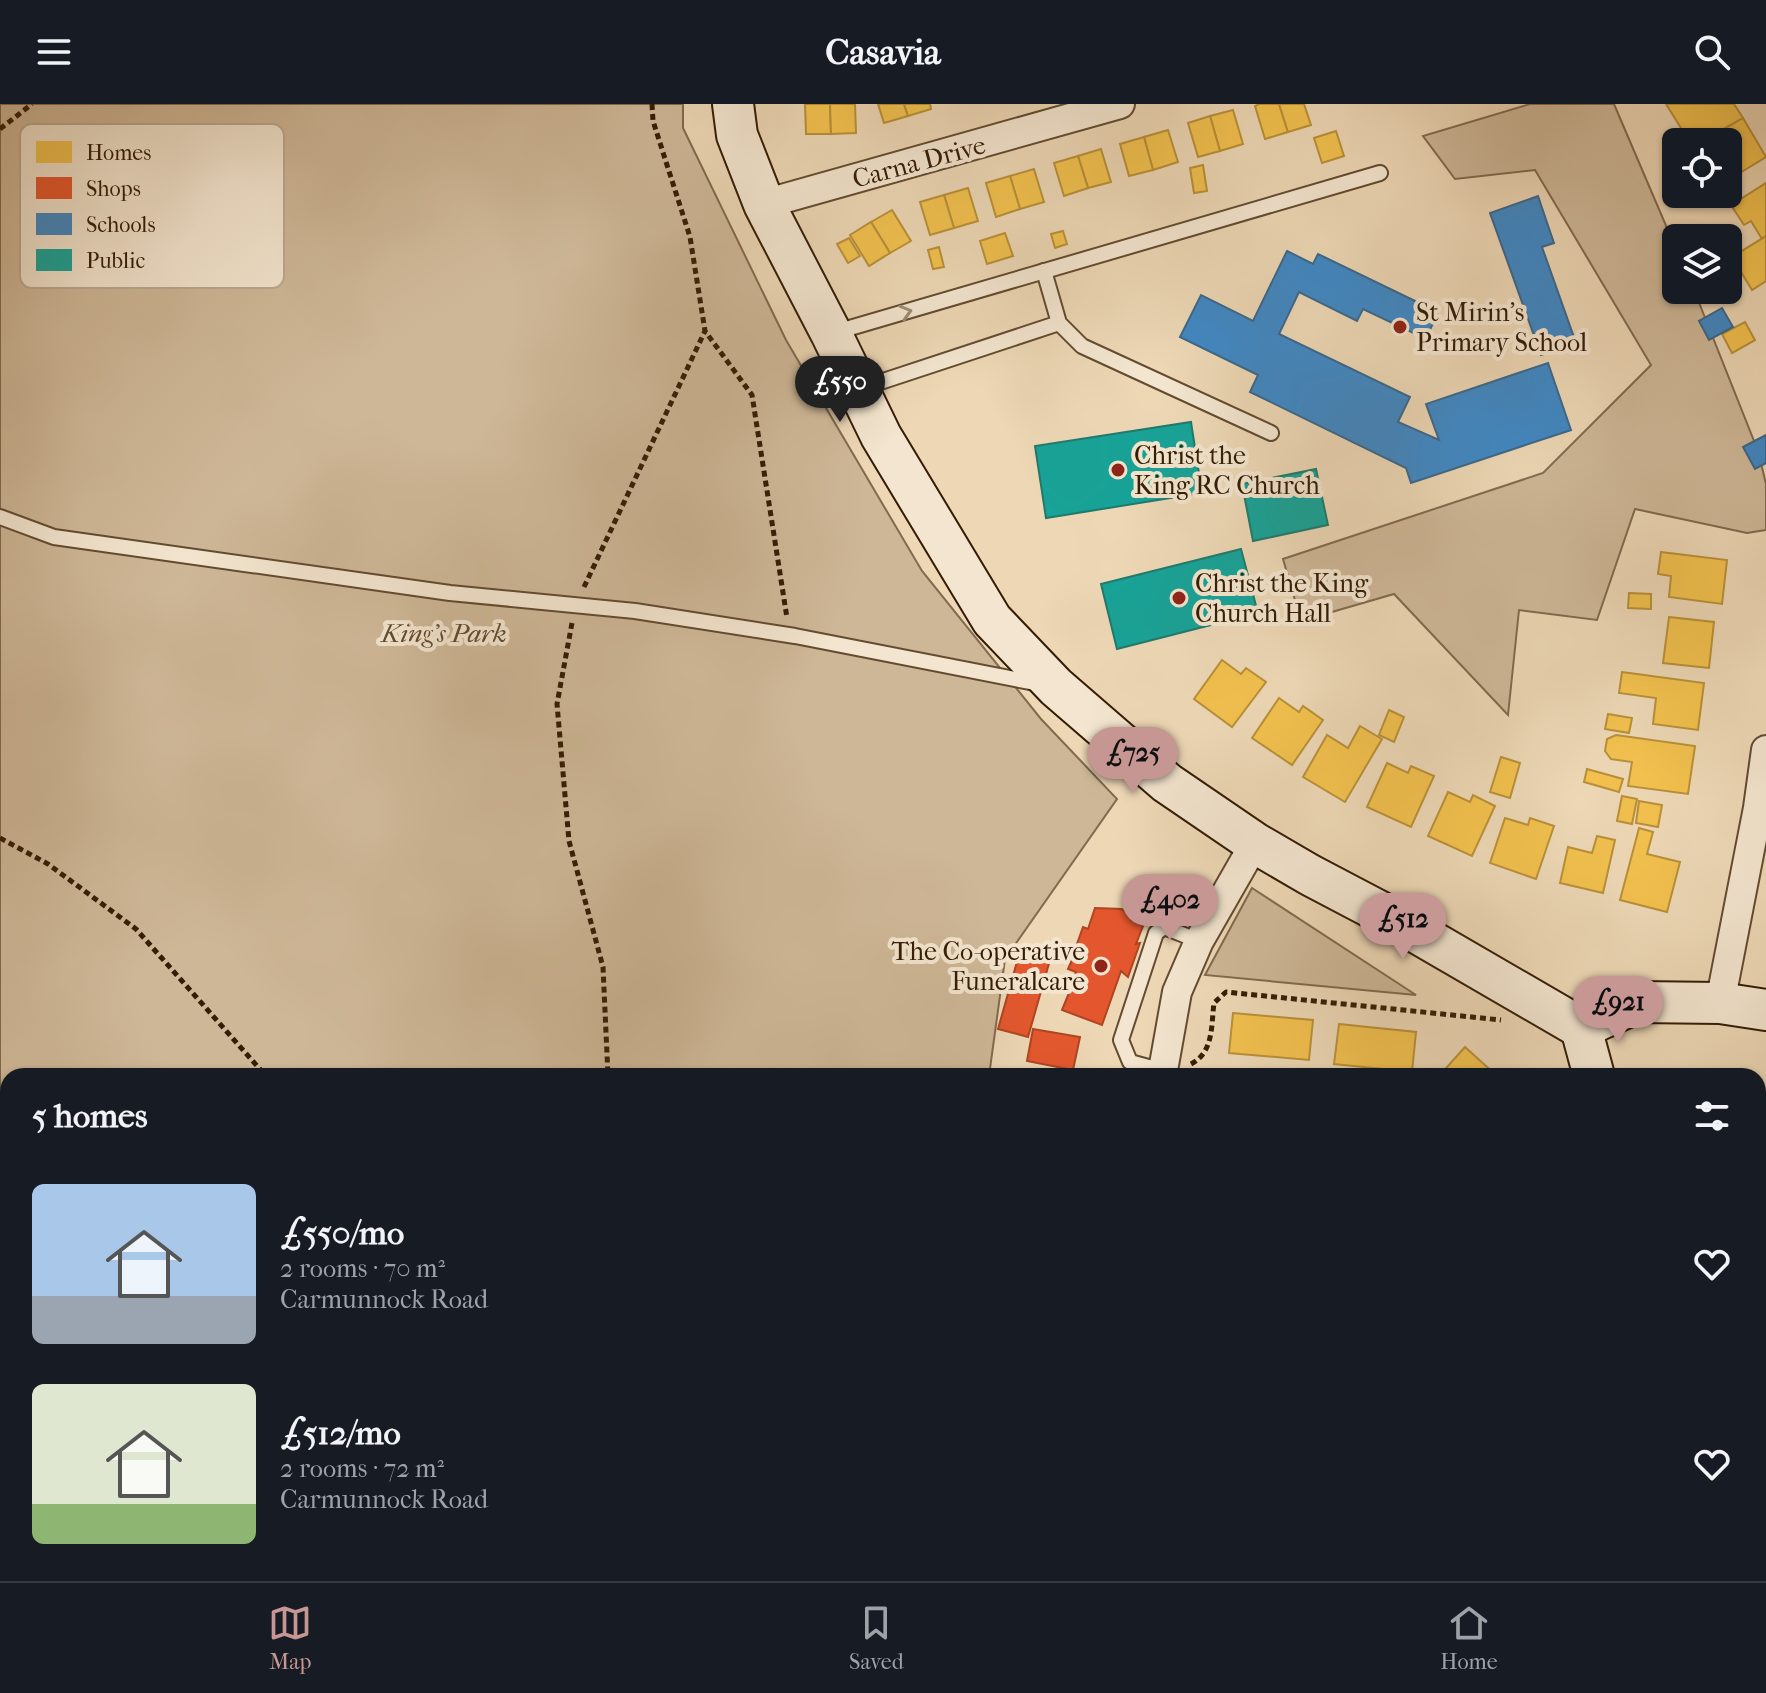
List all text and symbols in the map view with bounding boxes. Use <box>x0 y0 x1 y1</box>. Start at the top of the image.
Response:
icon: menu <box>32 30 76 74</box>
icon: search <box>1690 30 1734 74</box>
text: Casavia <box>825 31 941 73</box>
legend <box>20 124 284 288</box>
map controls <box>1662 128 1742 304</box>
button: locate <box>1662 128 1742 208</box>
street label: Carna Drive <box>849 129 989 195</box>
text: Homes <box>86 140 151 166</box>
text: Shops <box>86 176 141 202</box>
text: Schools <box>86 212 156 238</box>
button: layers <box>1662 224 1742 304</box>
text: Public <box>86 248 145 274</box>
place label: St Mirin's Primary School <box>1416 297 1587 358</box>
one-way arrow <box>899 304 913 321</box>
marker: St Mirin's Primary School <box>1391 318 1409 336</box>
pin: £550 <box>793 356 887 424</box>
text: £550 <box>813 366 867 397</box>
place label: Christ the King RC Church <box>1134 440 1320 501</box>
marker: Christ the King RC Church <box>1109 461 1127 479</box>
place label: Christ the King Church Hall <box>1195 568 1369 629</box>
marker: Christ the King Church Hall <box>1170 589 1188 607</box>
park label: King's Park <box>379 618 507 649</box>
pin: £725 <box>1086 727 1180 795</box>
text: £725 <box>1106 737 1160 768</box>
pin: £402 <box>1123 874 1217 942</box>
text: £402 <box>1140 884 1200 915</box>
pin: £512 <box>1356 893 1450 961</box>
text: £512 <box>1377 903 1429 934</box>
place label: The Co-operative Funeralcare <box>891 936 1085 997</box>
marker: The Co-operative Funeralcare <box>1092 957 1110 975</box>
pin: £921 <box>1571 976 1665 1044</box>
text: £921 <box>1591 986 1645 1017</box>
icon: filters <box>1690 1094 1734 1138</box>
text: 5 homes <box>32 1096 147 1136</box>
text: £550/mo <box>280 1213 404 1253</box>
icon: home <box>96 1216 192 1312</box>
icon: heart <box>1690 1242 1734 1286</box>
text: 2 rooms · 70 m² <box>280 1253 445 1284</box>
text: Carmunnock Road <box>280 1284 488 1315</box>
text: £512/mo <box>280 1413 401 1453</box>
icon: home <box>96 1416 192 1512</box>
icon: heart <box>1690 1442 1734 1486</box>
text: 2 rooms · 72 m² <box>280 1453 444 1484</box>
text: Carmunnock Road <box>280 1484 488 1515</box>
tab: Map <box>268 1601 312 1675</box>
tab: Saved <box>849 1601 904 1675</box>
tab: Home <box>1440 1601 1498 1675</box>

